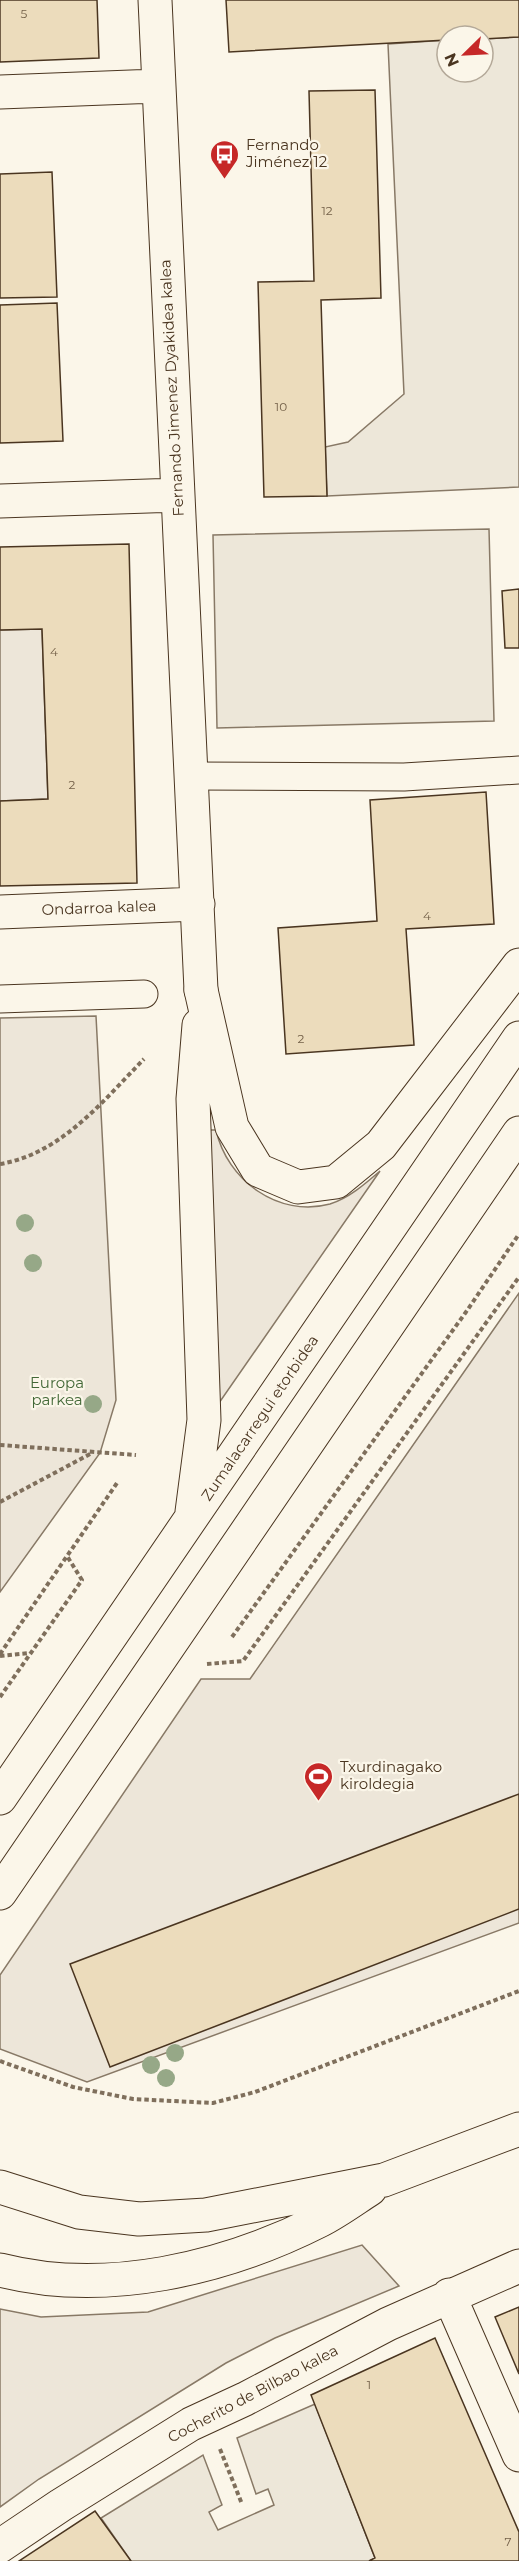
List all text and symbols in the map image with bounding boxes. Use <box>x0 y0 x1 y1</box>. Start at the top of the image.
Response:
house number: 5 <box>21 6 28 21</box>
north arrow <box>435 24 495 84</box>
text: N <box>440 50 463 70</box>
place label: Fernando Jiménez 12 <box>245 135 327 171</box>
bus stop icon: Fernando Jiménez 12 <box>209 138 241 180</box>
house number: 12 <box>321 203 333 218</box>
street label: Fernando Jimenez Dyakidea kalea <box>155 259 188 517</box>
house number: 10 <box>275 399 287 414</box>
house number: 4 <box>50 644 58 659</box>
house number: 2 <box>69 777 76 792</box>
street label: Ondarroa kalea <box>41 896 157 919</box>
house number: 4 <box>423 908 431 923</box>
house number: 2 <box>298 1031 305 1046</box>
street label: Zumalacarregui etorbidea <box>197 1331 322 1504</box>
park label: Europa parkea <box>30 1373 84 1409</box>
place label: Txurdinagako kiroldegia <box>340 1757 442 1793</box>
sports icon: Txurdinagako kiroldegia <box>303 1760 335 1802</box>
street label: Cocherito de Bilbao kalea <box>164 2340 341 2447</box>
house number: 1 <box>367 2377 371 2392</box>
house number: 7 <box>504 2534 512 2549</box>

